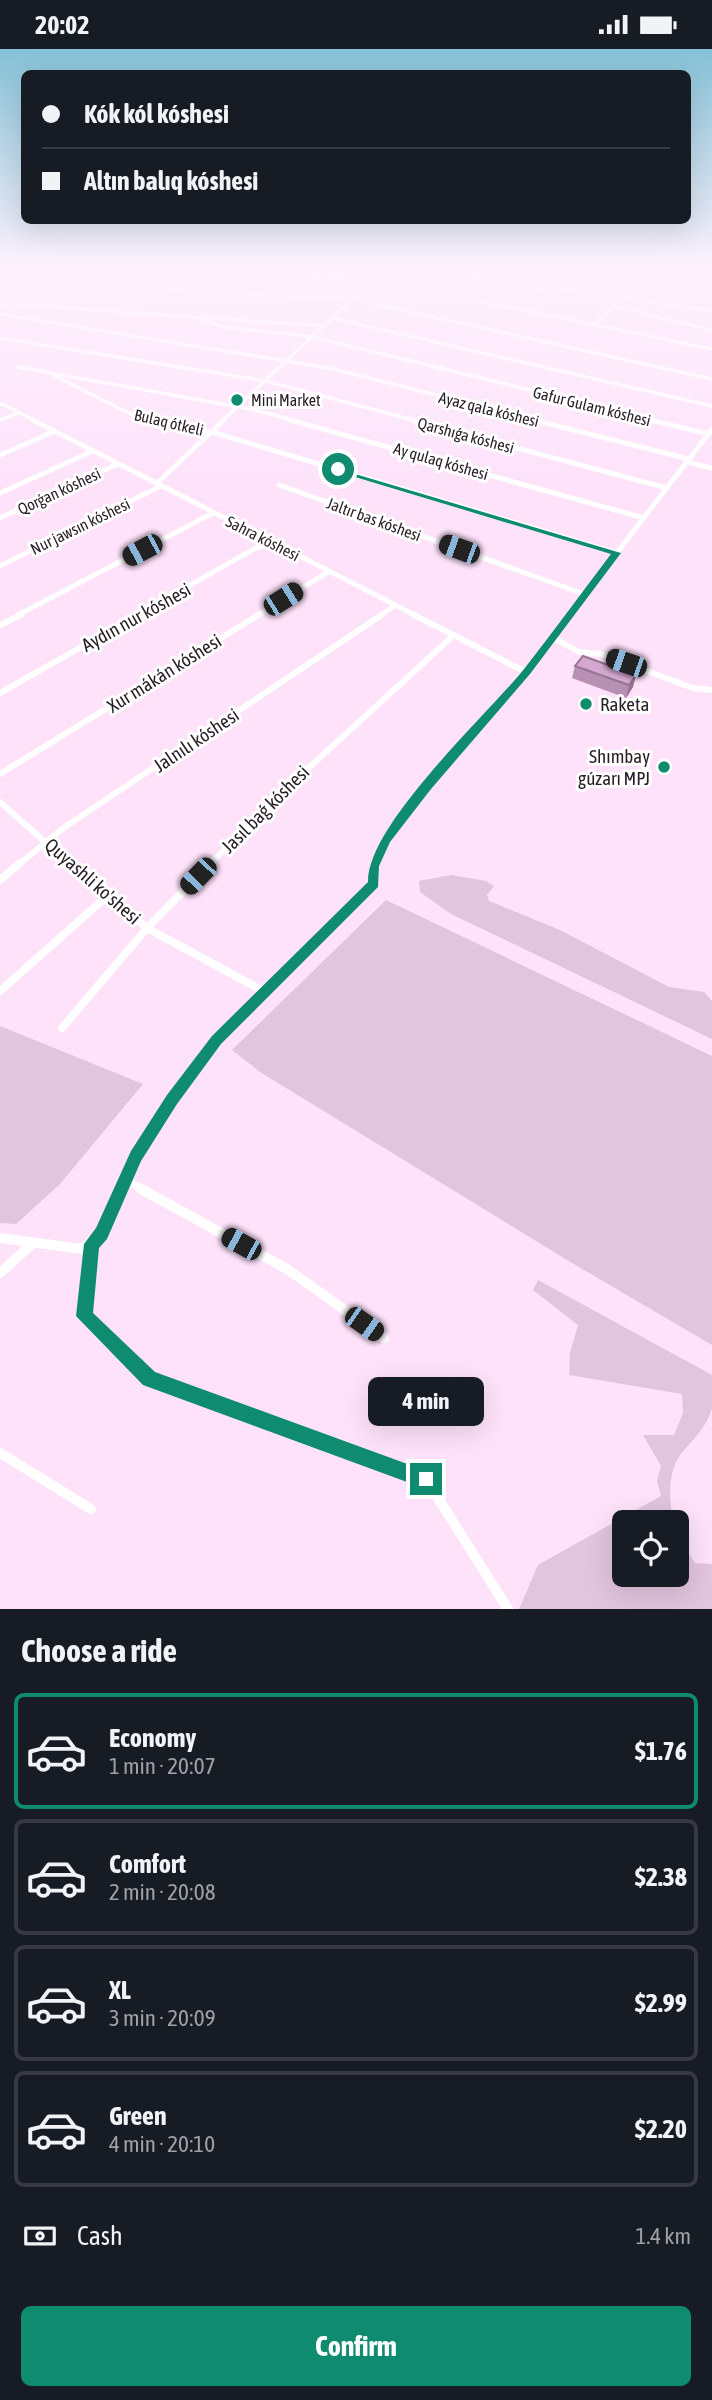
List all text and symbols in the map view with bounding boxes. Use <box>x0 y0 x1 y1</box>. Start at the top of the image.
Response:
text: 20:02 <box>35 10 90 40</box>
text: Kók kól kóshesi <box>84 99 229 129</box>
text: Altın balıq kóshesi <box>84 166 258 196</box>
street label: Gafur Gulam kóshesi <box>531 383 653 429</box>
street label: Ayaz qala kóshesi <box>437 388 541 431</box>
place label: Mini Market <box>251 391 321 409</box>
marker: Mini Market <box>229 392 245 408</box>
street label: Bulaq ótkeli <box>132 405 206 440</box>
street label: Qarshıǵa kóshesi <box>416 413 516 457</box>
street label: Ay qulaq kóshesi <box>391 439 490 484</box>
route start <box>322 453 354 485</box>
street label: Qorǵan kóshesi <box>15 464 104 519</box>
street label: Nur jawsın kóshesi <box>27 494 133 559</box>
street label: Jaltır bas kóshesi <box>324 494 424 544</box>
street label: Sahra kóshesi <box>223 512 303 564</box>
car <box>119 531 166 569</box>
car <box>436 532 483 566</box>
street label: Aydın nur kóshesi <box>78 578 194 656</box>
car <box>260 579 307 619</box>
street label: Xur mákán kóshesi <box>103 629 225 717</box>
car <box>603 646 650 680</box>
place label: Raketa <box>600 693 649 715</box>
marker: Raketa <box>578 696 594 712</box>
street label: Jalnılı kóshesi <box>149 703 243 777</box>
place label: Shımbay gúzarı MPJ <box>578 745 650 789</box>
marker: Shımbay gúzarı MPJ <box>656 759 672 775</box>
street label: Jasıl baǵ kóshesi <box>217 761 313 857</box>
street label: Quyashli ko'shesi <box>41 833 145 929</box>
car <box>176 854 221 898</box>
car <box>218 1225 265 1263</box>
car <box>341 1303 388 1345</box>
callout: 4 min <box>368 1377 484 1427</box>
text: 4 min <box>403 1388 449 1414</box>
route end <box>410 1463 442 1495</box>
map controls <box>612 1510 689 1587</box>
button: locate <box>612 1510 689 1587</box>
text: Choose a ride <box>21 1632 177 1669</box>
icon: car <box>25 1720 88 1783</box>
text: Economy <box>109 1723 196 1753</box>
text: $1.76 <box>635 1736 687 1766</box>
text: 1 min · 20:07 <box>109 1753 215 1779</box>
icon: car <box>25 1846 88 1909</box>
text: Comfort <box>109 1849 186 1879</box>
text: $2.38 <box>635 1862 687 1892</box>
text: 2 min · 20:08 <box>109 1879 215 1905</box>
icon: car <box>25 1972 88 2035</box>
text: XL <box>109 1975 131 2005</box>
text: $2.99 <box>635 1988 687 2018</box>
text: 3 min · 20:09 <box>109 2005 215 2031</box>
icon: car <box>25 2098 88 2161</box>
text: Green <box>109 2101 167 2131</box>
text: $2.20 <box>635 2114 687 2144</box>
text: 4 min · 20:10 <box>109 2131 215 2157</box>
icon: cash <box>21 2217 59 2255</box>
text: Cash <box>77 2221 123 2251</box>
text: 1.4 km <box>635 2223 691 2249</box>
button: Confirm <box>21 2306 691 2386</box>

